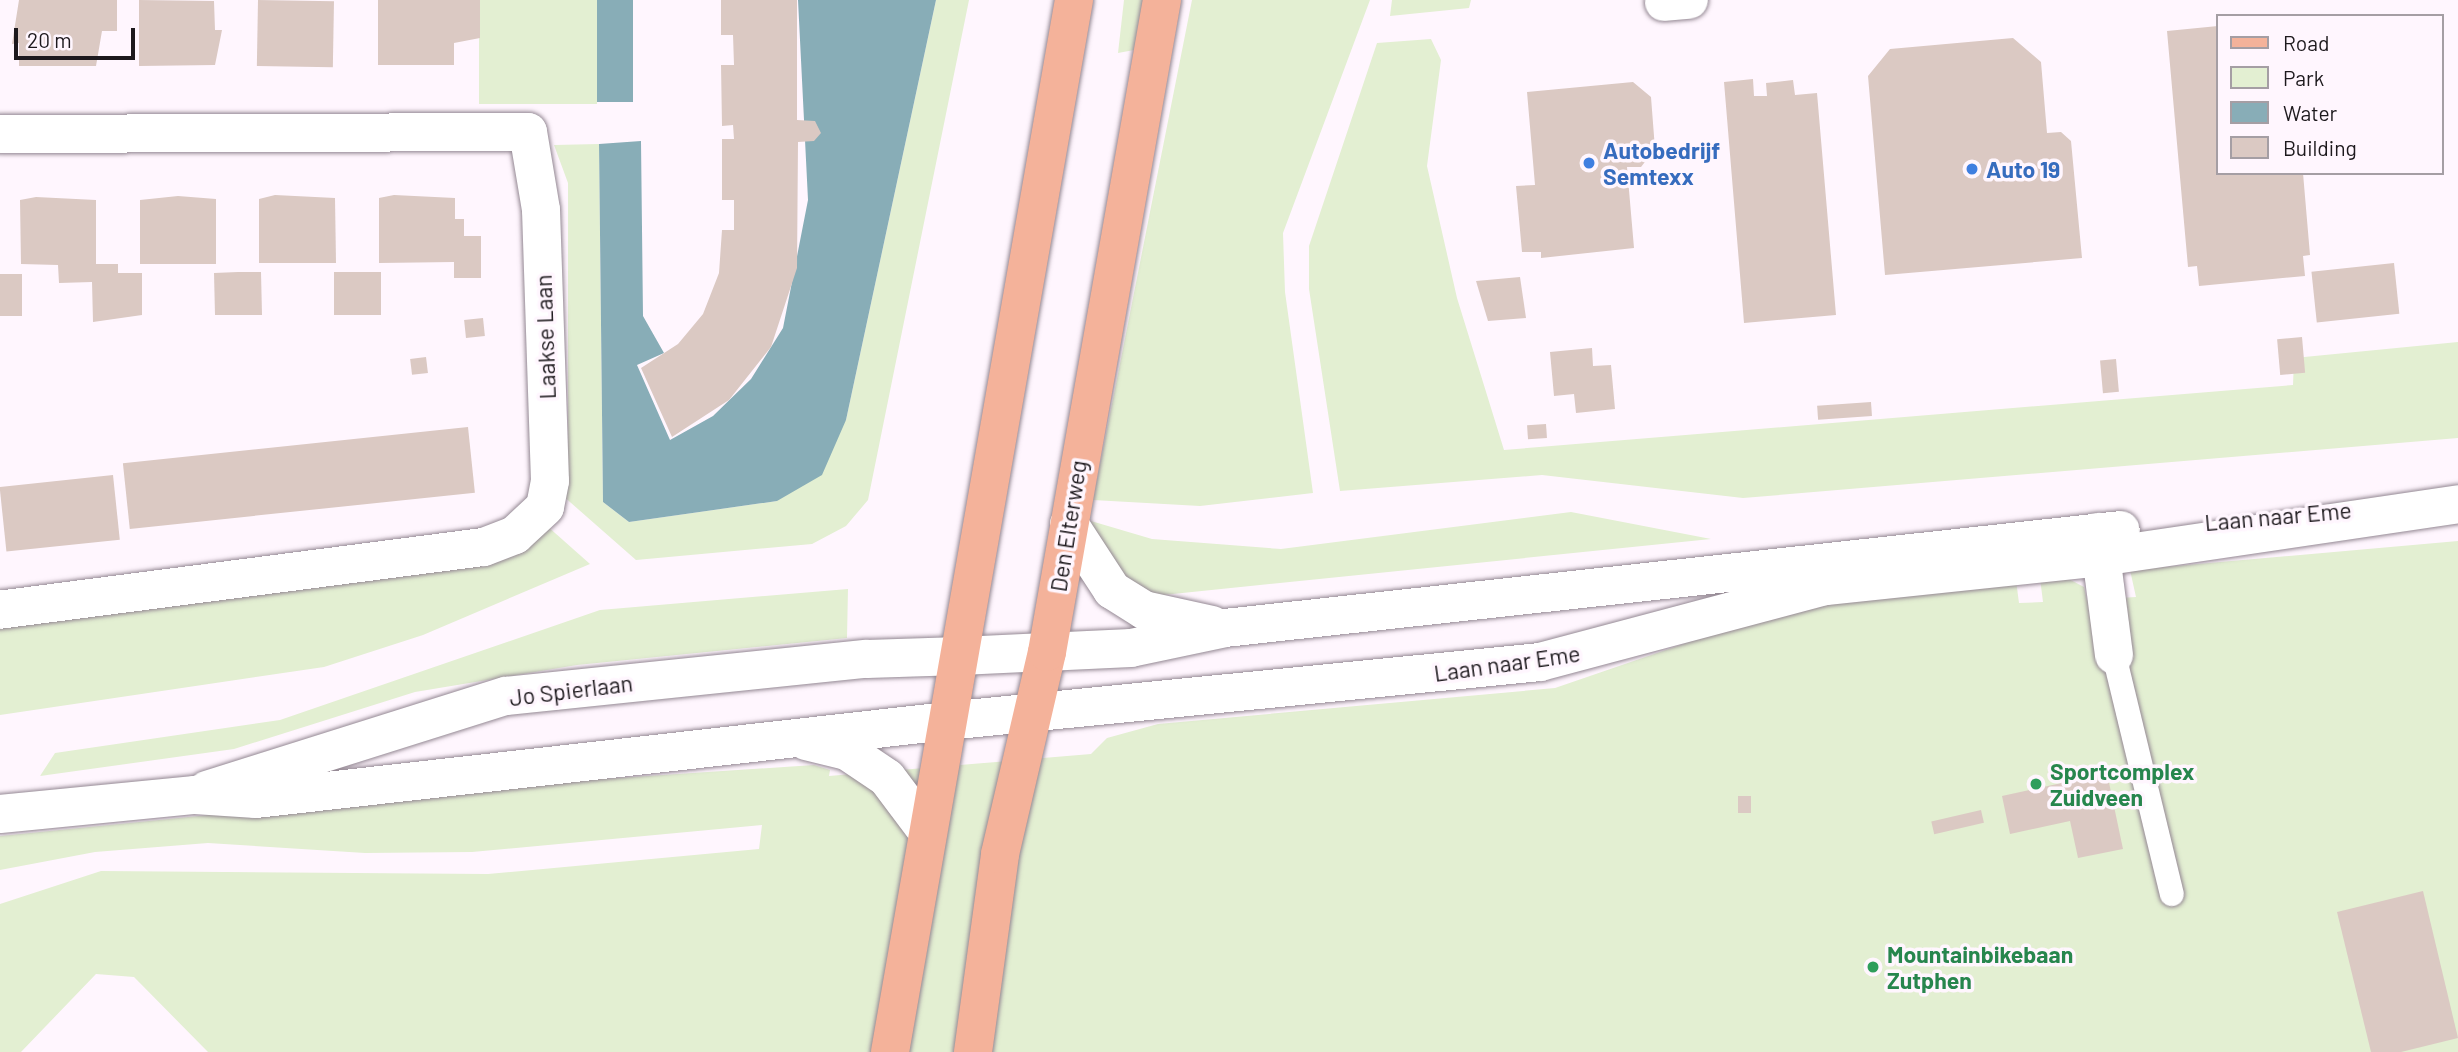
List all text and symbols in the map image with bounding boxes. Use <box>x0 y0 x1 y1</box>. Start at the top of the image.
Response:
scale bar <box>18 14 138 58</box>
legend <box>2216 14 2444 175</box>
text: 20 m <box>27 27 72 52</box>
text: Road <box>2283 30 2329 55</box>
text: Park <box>2283 65 2324 90</box>
text: Water <box>2283 100 2337 125</box>
text: Building <box>2283 135 2357 160</box>
place label: Autobedrijf Semtexx <box>1603 136 1720 190</box>
marker: Autobedrijf Semtexx <box>1581 155 1597 171</box>
place label: Auto 19 <box>1986 155 2060 183</box>
marker: Auto 19 <box>1964 161 1980 177</box>
street label: Laakse Laan <box>529 274 561 400</box>
street label: Den Elterweg <box>1044 458 1092 594</box>
street label: Laan naar Eme <box>2203 496 2353 536</box>
street label: Laan naar Eme <box>1432 639 1582 687</box>
street label: Jo Spierlaan <box>508 669 634 711</box>
place label: Sportcomplex Zuidveen <box>2050 757 2194 811</box>
marker: Sportcomplex Zuidveen <box>2028 776 2044 792</box>
place label: Mountainbikebaan Zutphen <box>1887 940 2073 994</box>
marker: Mountainbikebaan Zutphen <box>1865 959 1881 975</box>

